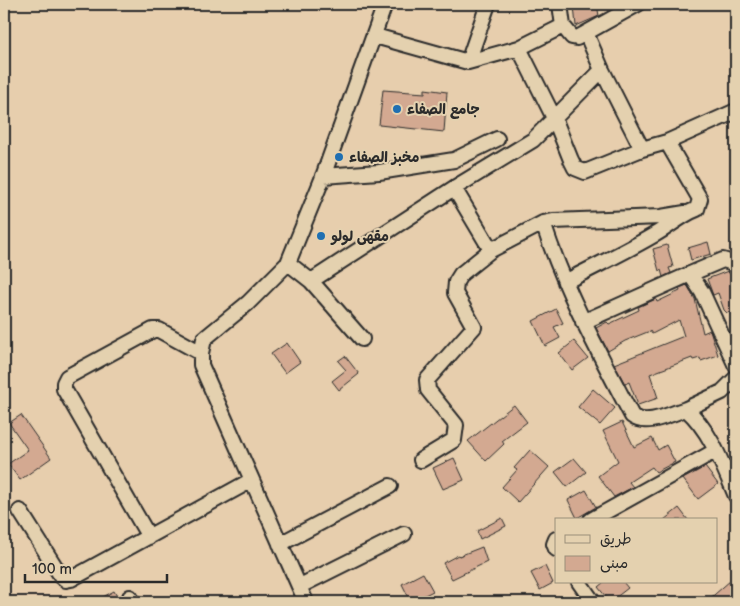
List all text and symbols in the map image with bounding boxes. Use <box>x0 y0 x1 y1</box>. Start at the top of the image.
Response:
place label: جامع الصفاء <box>407 101 480 119</box>
marker: جامع الصفاء <box>391 103 403 115</box>
place label: مخبز الصفاء <box>349 149 419 166</box>
marker: مخبز الصفاء <box>333 151 345 163</box>
place label: مقهى لولو <box>330 228 389 246</box>
marker: مقهى لولو <box>315 230 327 242</box>
legend <box>555 518 718 584</box>
text: طريق <box>600 530 632 549</box>
scale bar <box>25 551 168 583</box>
text: مبنى <box>600 554 628 573</box>
text: 100 m <box>32 560 72 579</box>

